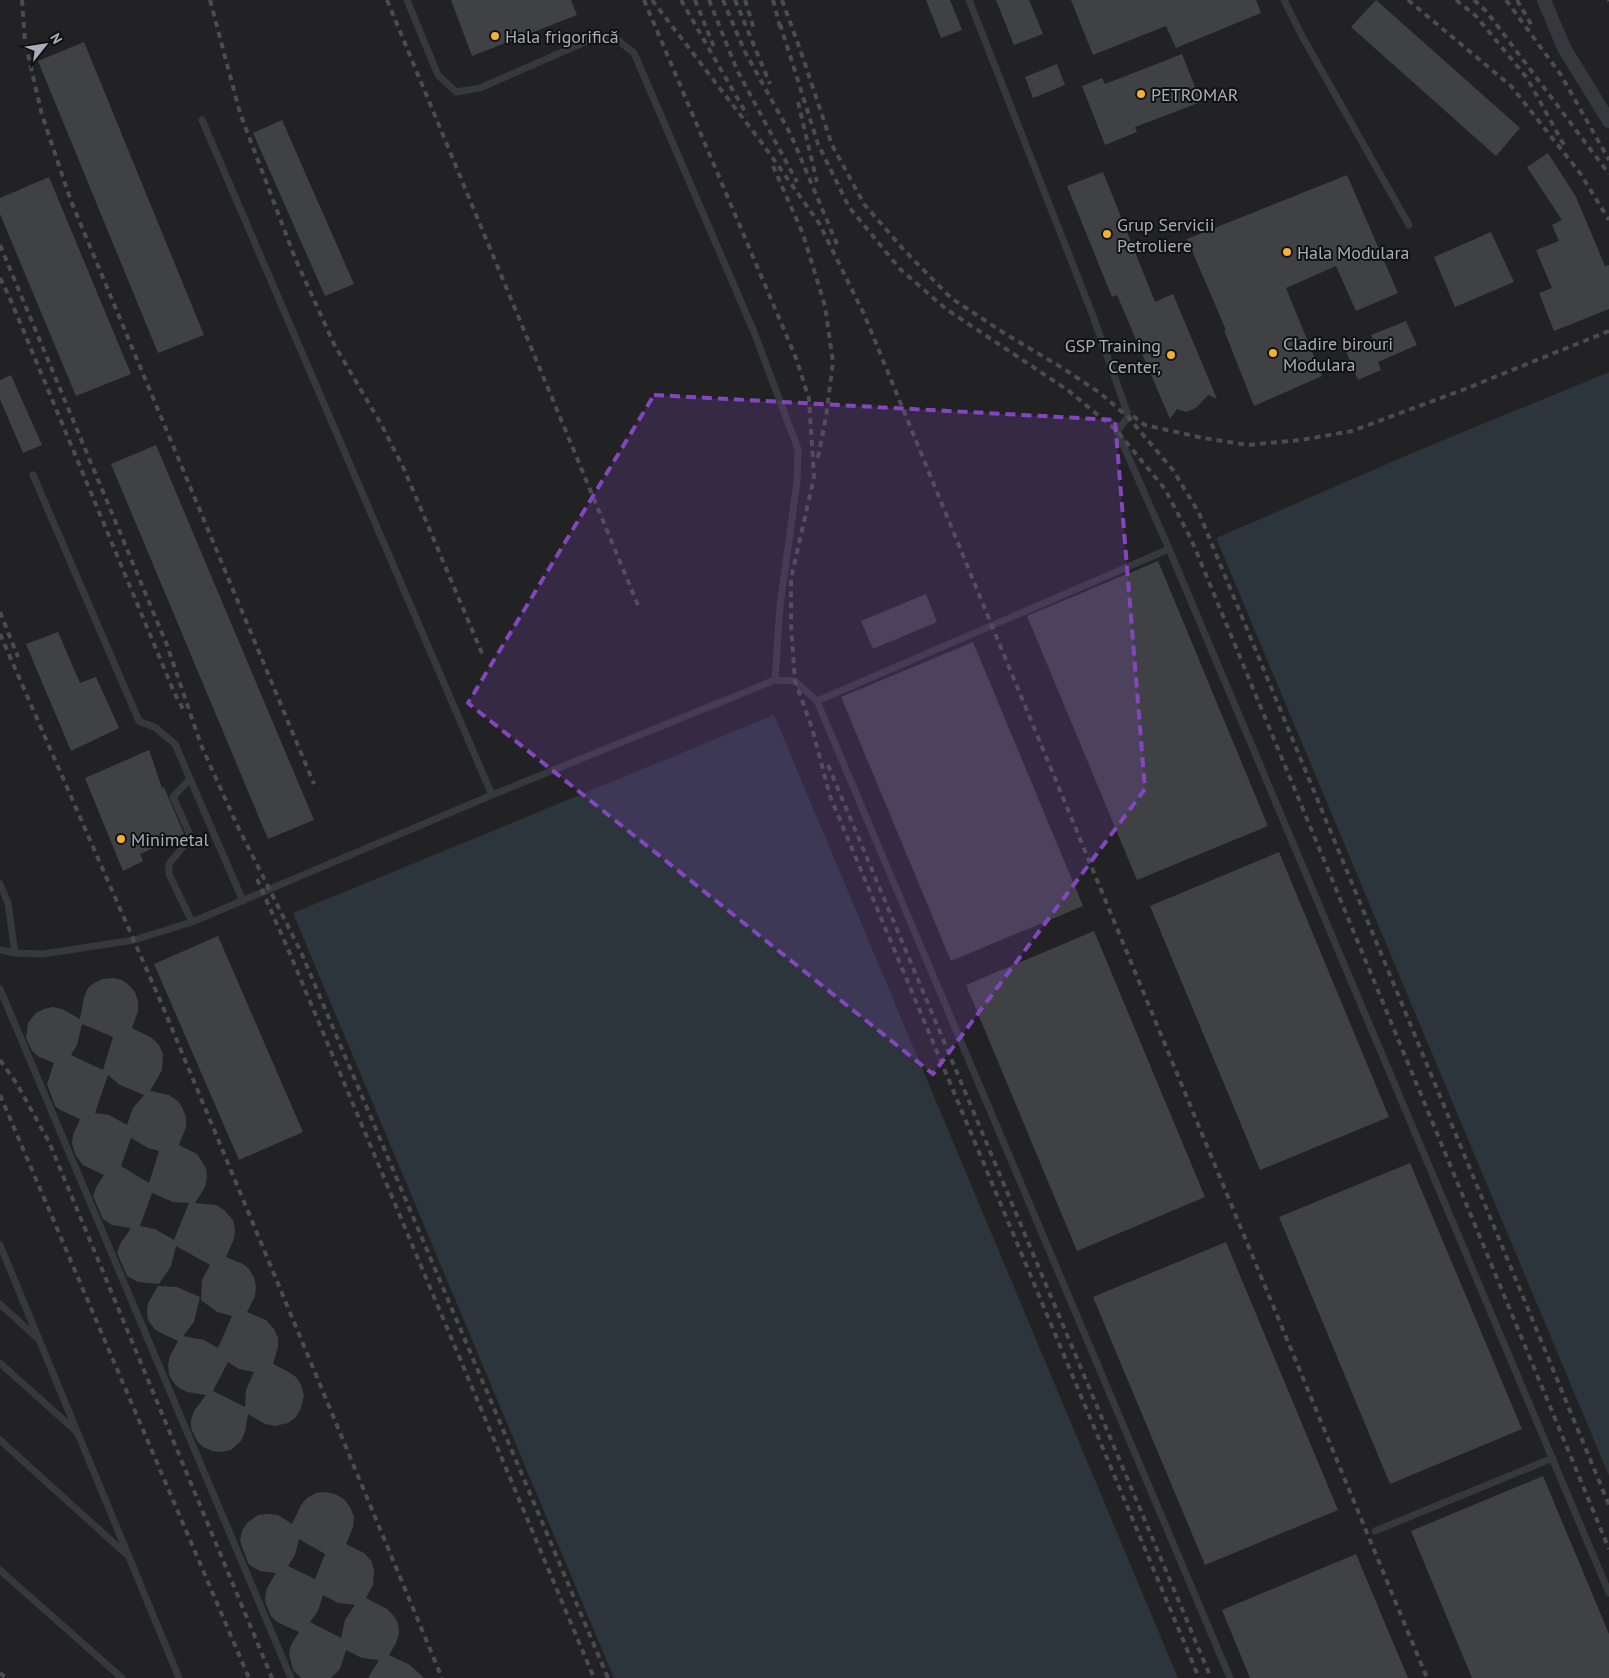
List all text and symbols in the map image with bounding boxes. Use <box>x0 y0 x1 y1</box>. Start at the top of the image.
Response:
north arrow <box>20 20 70 70</box>
place label: Hala frigorifică <box>505 25 619 48</box>
text: N <box>46 30 66 47</box>
marker: Hala frigorifică <box>489 30 501 42</box>
place label: PETROMAR <box>1151 83 1239 106</box>
marker: PETROMAR <box>1135 88 1147 100</box>
place label: Grup Servicii Petroliere <box>1117 213 1214 257</box>
marker: Grup Servicii Petroliere <box>1101 228 1113 240</box>
place label: Hala Modulara <box>1297 241 1410 264</box>
marker: Hala Modulara <box>1281 246 1293 258</box>
place label: Cladire birouri Modulara <box>1283 332 1393 376</box>
place label: GSP Training Center, <box>1065 334 1161 378</box>
marker: Cladire birouri Modulara <box>1267 347 1279 359</box>
marker: GSP Training Center, <box>1165 349 1177 361</box>
place label: Minimetal <box>131 828 210 851</box>
marker: Minimetal <box>115 833 127 845</box>

